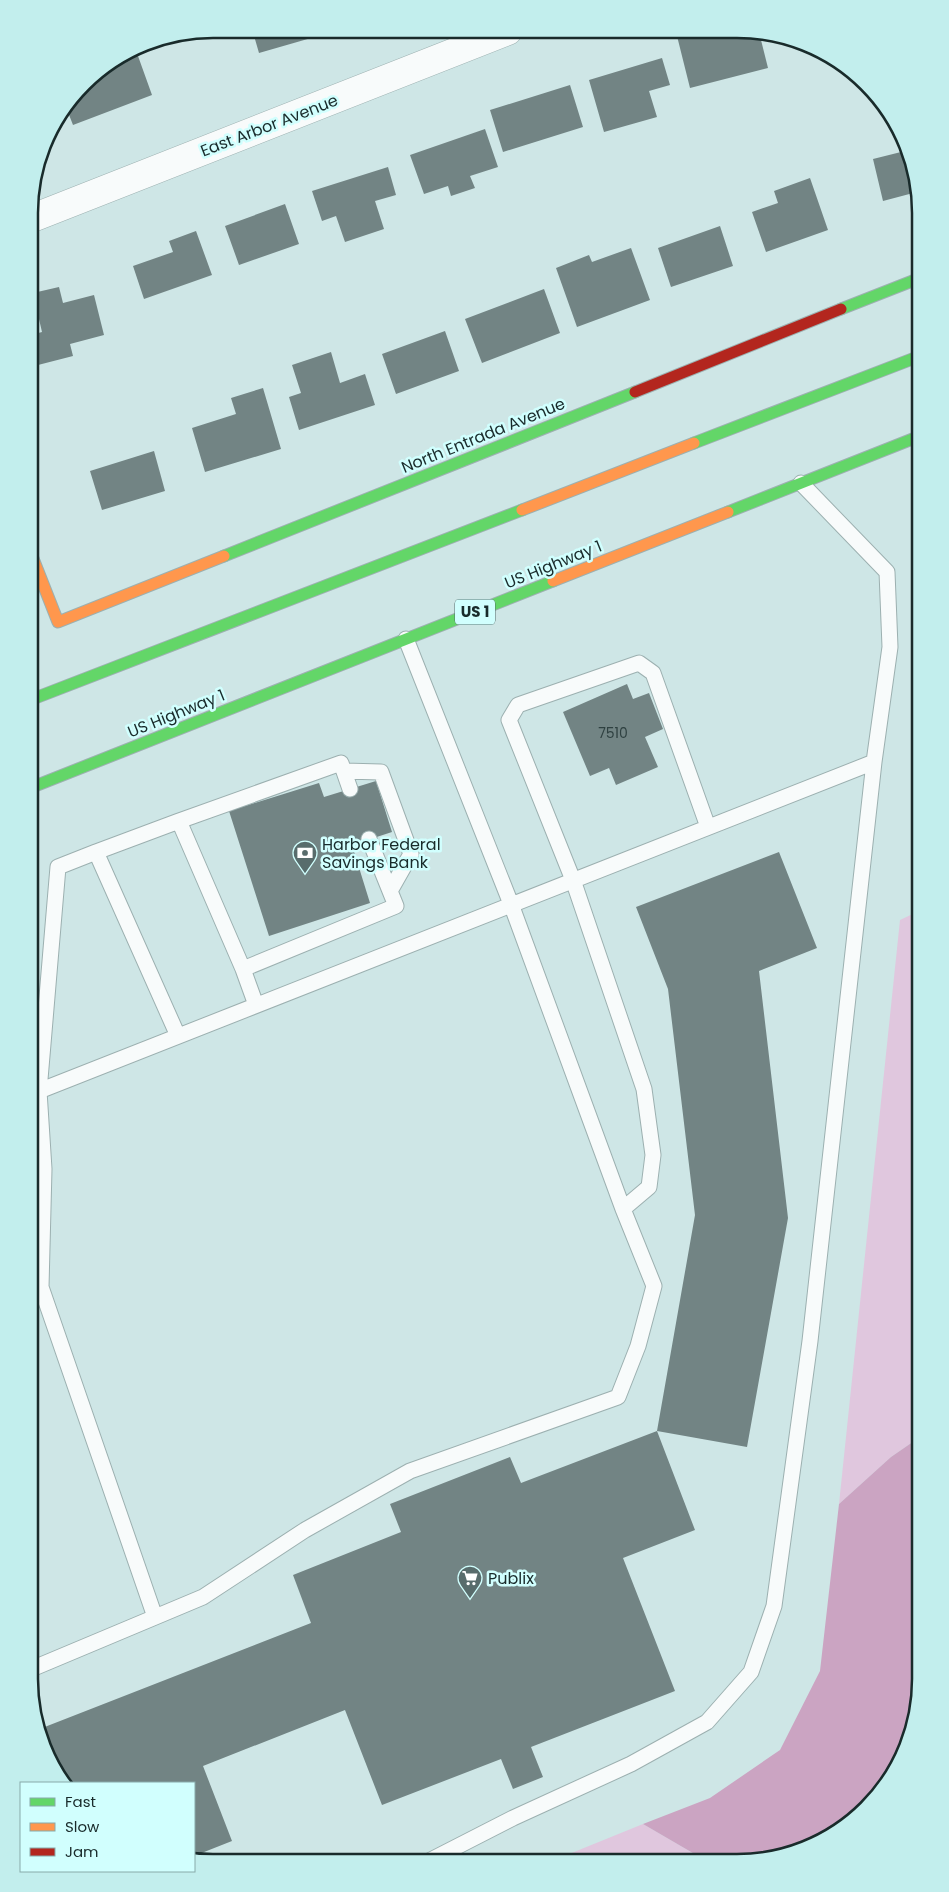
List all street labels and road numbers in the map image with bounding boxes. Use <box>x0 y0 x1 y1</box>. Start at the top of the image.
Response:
street label: East Arbor Avenue <box>197 89 341 162</box>
street label: North Entrada Avenue <box>398 392 569 479</box>
street label: US Highway 1 <box>501 535 605 594</box>
road number: US 1 <box>455 600 495 624</box>
street label: US Highway 1 <box>124 684 228 743</box>

